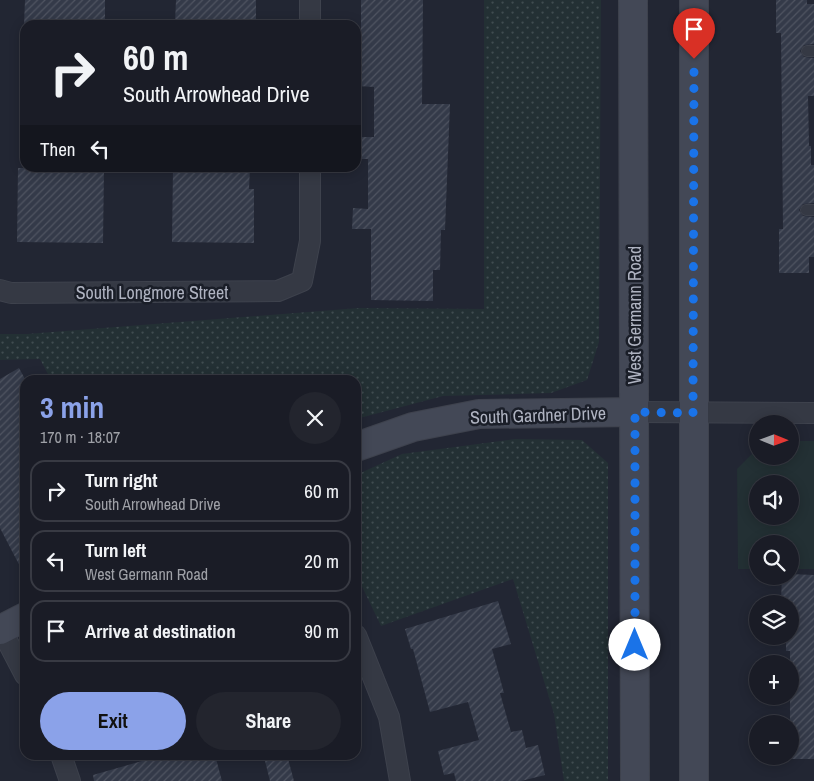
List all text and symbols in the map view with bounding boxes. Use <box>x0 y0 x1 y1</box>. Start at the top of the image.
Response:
pin <box>673 8 715 59</box>
icon: arrive <box>680 15 708 43</box>
text: 60 m <box>123 34 188 81</box>
icon: right <box>40 40 105 105</box>
text: South Arrowhead Drive <box>123 79 310 109</box>
icon: left <box>86 135 114 163</box>
text: Then <box>40 136 76 162</box>
street label: West Germann Road <box>622 246 647 384</box>
street label: South Longmore Street <box>76 280 228 305</box>
text: 3 min <box>40 387 104 427</box>
button: close <box>289 392 341 444</box>
street label: South Gardner Drive <box>470 400 606 430</box>
north arrow <box>749 415 799 465</box>
map controls <box>749 415 799 765</box>
text: 170 m · 18:07 <box>40 426 120 448</box>
text: Turn right <box>85 467 157 493</box>
button: sound <box>749 475 799 525</box>
icon: right <box>42 477 70 505</box>
text: 60 m <box>304 478 339 504</box>
text: South Arrowhead Drive <box>85 493 221 515</box>
button: search <box>749 535 799 585</box>
text: Turn left <box>85 537 146 563</box>
icon: left <box>42 547 70 575</box>
text: 20 m <box>304 548 339 574</box>
text: West Germann Road <box>85 563 208 585</box>
button: layers <box>749 595 799 645</box>
icon: arrive <box>42 617 70 645</box>
text: Arrive at destination <box>85 618 236 644</box>
text: 90 m <box>304 618 339 644</box>
position arrow <box>608 618 660 670</box>
button: + <box>749 655 799 705</box>
button: Exit <box>40 692 186 750</box>
button: Share <box>196 692 341 750</box>
button: − <box>749 715 799 765</box>

